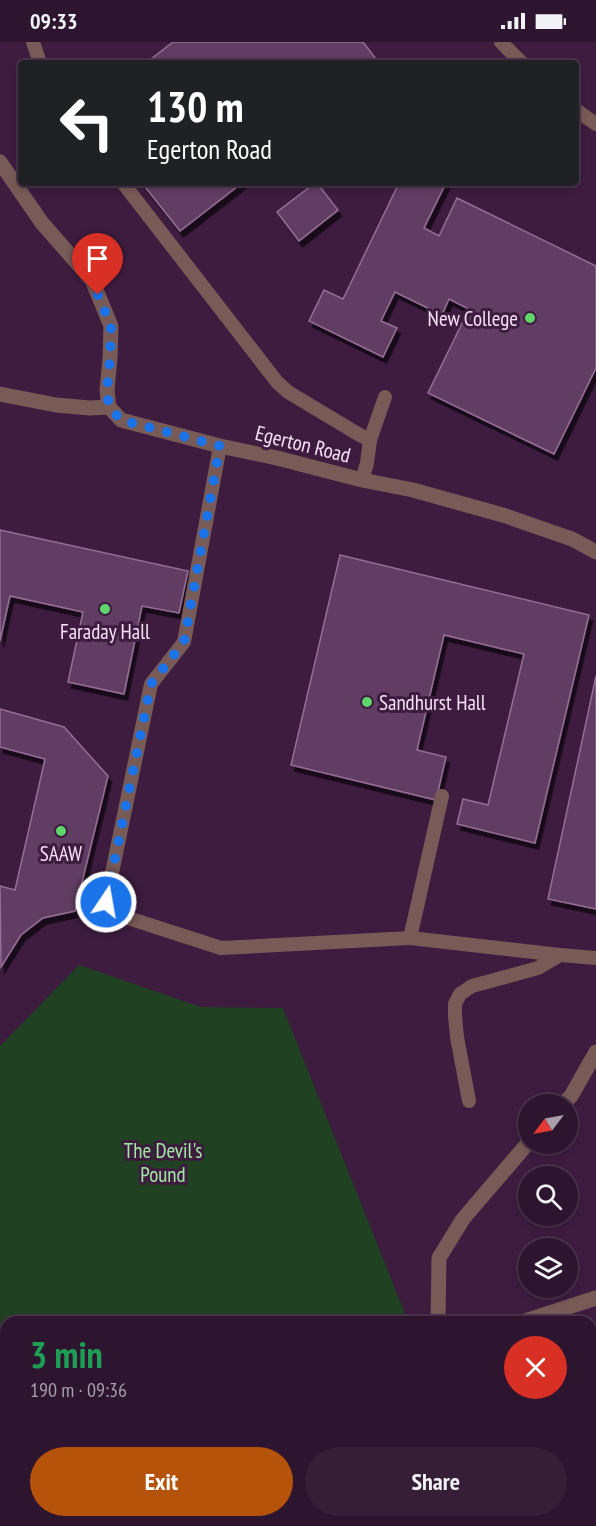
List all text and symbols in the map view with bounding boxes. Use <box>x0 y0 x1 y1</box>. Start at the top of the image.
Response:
text: 09:33 <box>30 7 78 35</box>
text: 130 m <box>147 79 244 134</box>
icon: left <box>48 84 126 162</box>
text: Egerton Road <box>147 132 272 166</box>
pin <box>72 233 123 295</box>
icon: arrive <box>81 242 114 275</box>
place label: New College <box>428 305 518 332</box>
marker: New College <box>523 311 537 325</box>
street label: Egerton Road <box>253 419 353 469</box>
marker: Faraday Hall <box>98 602 112 616</box>
place label: Faraday Hall <box>60 618 150 645</box>
place label: Sandhurst Hall <box>379 689 486 716</box>
marker: Sandhurst Hall <box>360 695 374 709</box>
marker: SAAW <box>54 824 68 838</box>
place label: SAAW <box>40 840 82 867</box>
position arrow <box>74 870 138 934</box>
north arrow <box>518 1094 578 1154</box>
map controls <box>518 1094 578 1298</box>
park label: The Devil's Pound <box>124 1137 202 1188</box>
button: search <box>518 1166 578 1226</box>
button: layers <box>518 1238 578 1298</box>
text: 3 min <box>30 1331 103 1378</box>
button: close <box>504 1336 567 1399</box>
text: 190 m · 09:36 <box>30 1377 127 1403</box>
button: Exit <box>30 1447 293 1516</box>
button: Share <box>305 1447 567 1516</box>

